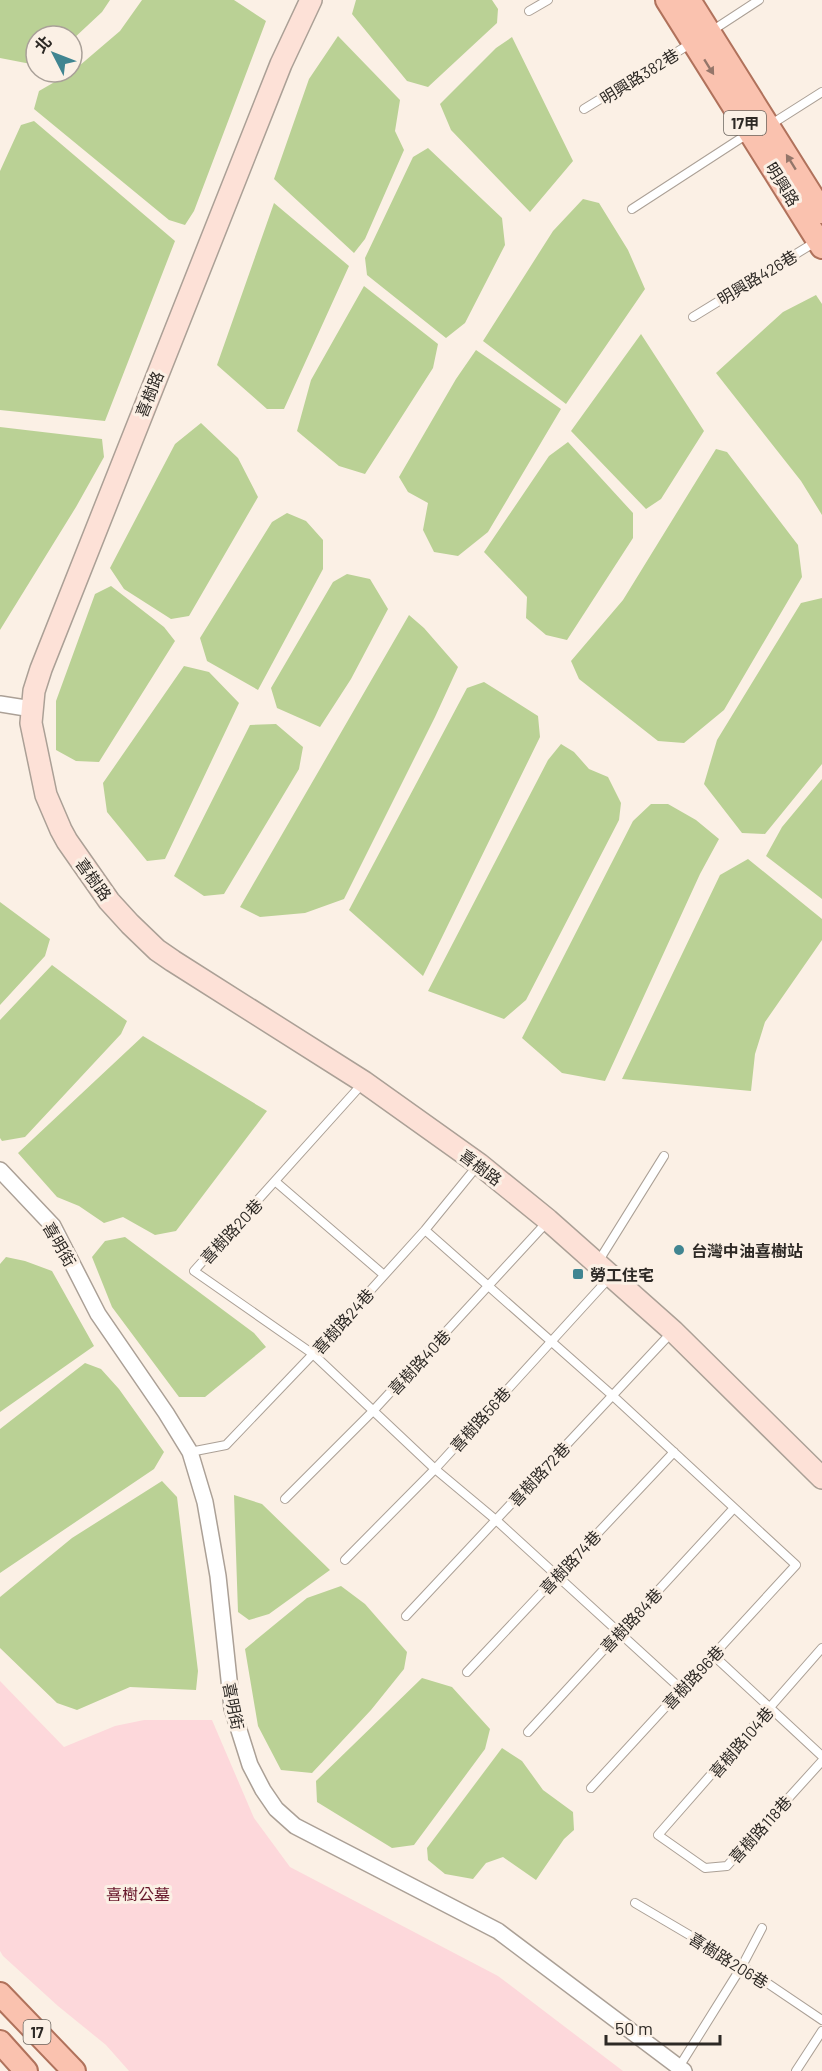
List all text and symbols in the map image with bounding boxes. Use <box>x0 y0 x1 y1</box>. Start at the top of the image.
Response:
north arrow <box>24 24 84 84</box>
text: 北 <box>30 31 55 56</box>
street label: 明興路382巷 <box>596 44 682 108</box>
one-way arrow <box>704 59 715 75</box>
road number: 17甲 <box>724 111 766 135</box>
one-way arrow <box>785 154 796 170</box>
street label: 明興路 <box>762 159 804 209</box>
street label: 明興路426巷 <box>714 246 800 308</box>
street label: 喜樹路 <box>131 368 167 420</box>
street label: 喜樹路 <box>72 854 116 904</box>
street label: 喜樹路 <box>456 1145 506 1189</box>
street label: 喜樹路20巷 <box>196 1195 266 1267</box>
street label: 喜明街 <box>40 1218 80 1270</box>
place label: 台灣中油喜樹站 <box>691 1241 803 1260</box>
marker: 台灣中油喜樹站 <box>672 1243 686 1257</box>
place label: 勞工住宅 <box>590 1265 654 1284</box>
marker: 勞工住宅 <box>571 1267 585 1281</box>
street label: 喜樹路24巷 <box>309 1284 377 1358</box>
street label: 喜樹路40巷 <box>384 1326 454 1398</box>
street label: 喜樹路56巷 <box>446 1383 514 1455</box>
street label: 喜樹路72巷 <box>505 1438 573 1510</box>
street label: 喜樹路74巷 <box>536 1526 604 1598</box>
street label: 喜樹路84巷 <box>596 1584 666 1656</box>
street label: 喜樹路96巷 <box>659 1641 727 1713</box>
street label: 喜明街 <box>220 1681 248 1731</box>
street label: 喜樹路104巷 <box>705 1703 777 1781</box>
street label: 喜樹路118巷 <box>725 1792 795 1866</box>
park label: 喜樹公墓 <box>106 1884 170 1903</box>
street label: 喜樹路206巷 <box>686 1928 772 1992</box>
scale bar <box>606 2008 720 2046</box>
text: 50 m <box>615 2017 653 2039</box>
road number: 17 <box>24 2020 51 2044</box>

